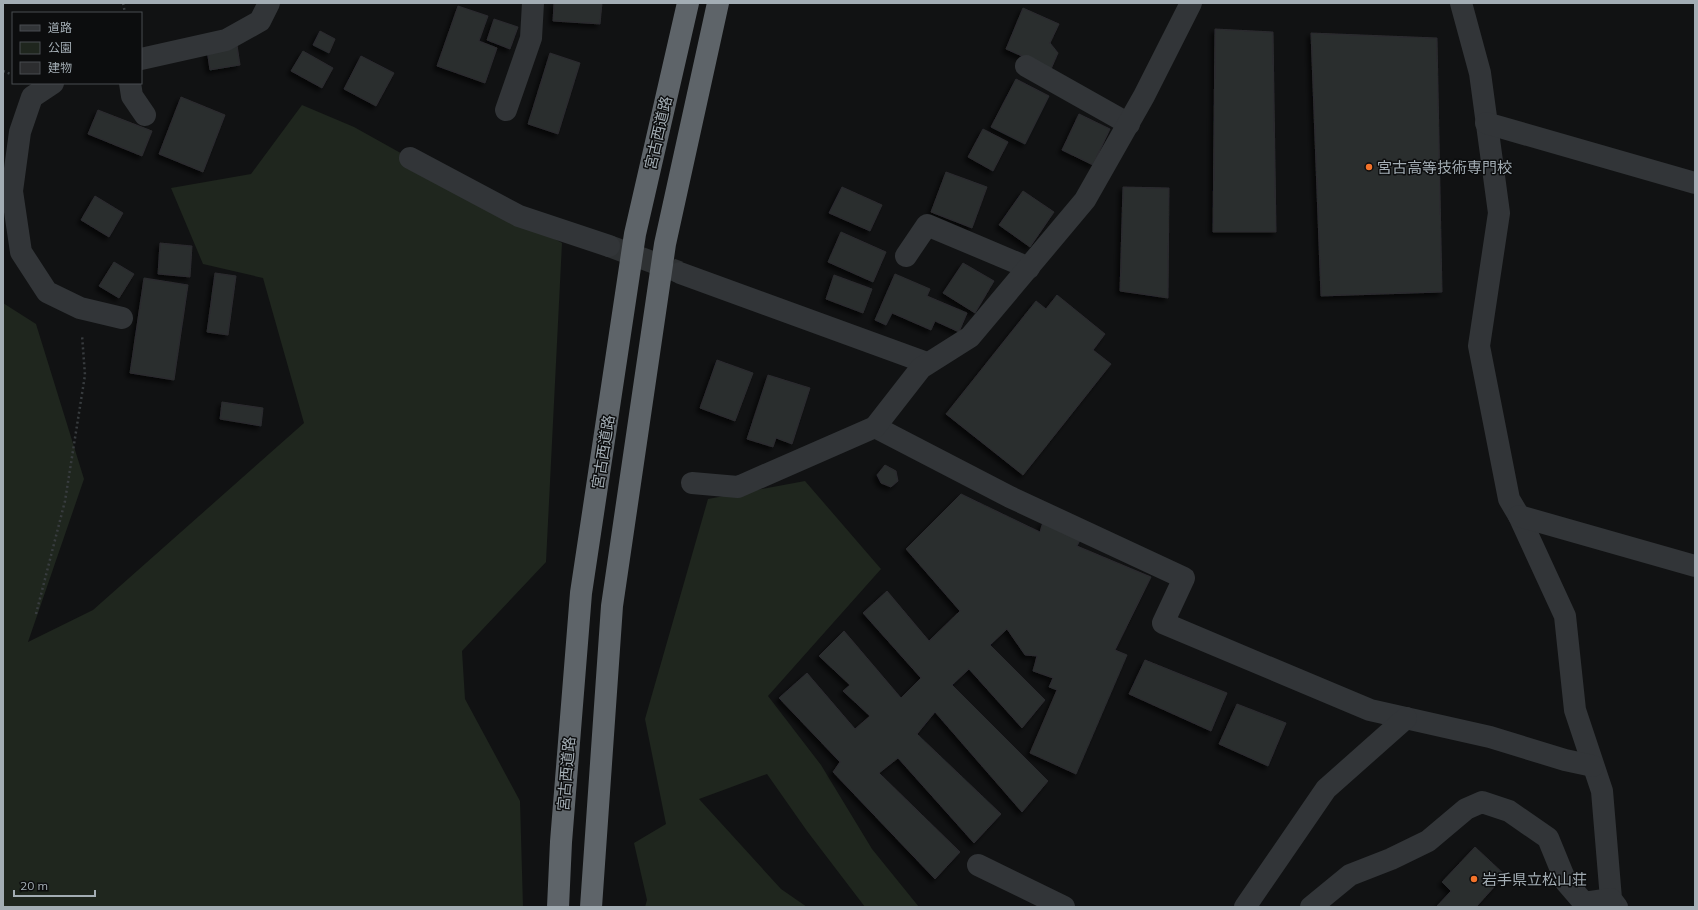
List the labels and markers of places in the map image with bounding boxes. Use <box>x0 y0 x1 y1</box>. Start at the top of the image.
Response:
place label: 宮古高等技術専門校 <box>1377 158 1512 177</box>
marker: 宮古高等技術専門校 <box>1364 162 1374 172</box>
place label: 岩手県立松山荘 <box>1482 870 1587 889</box>
marker: 岩手県立松山荘 <box>1469 874 1479 884</box>

